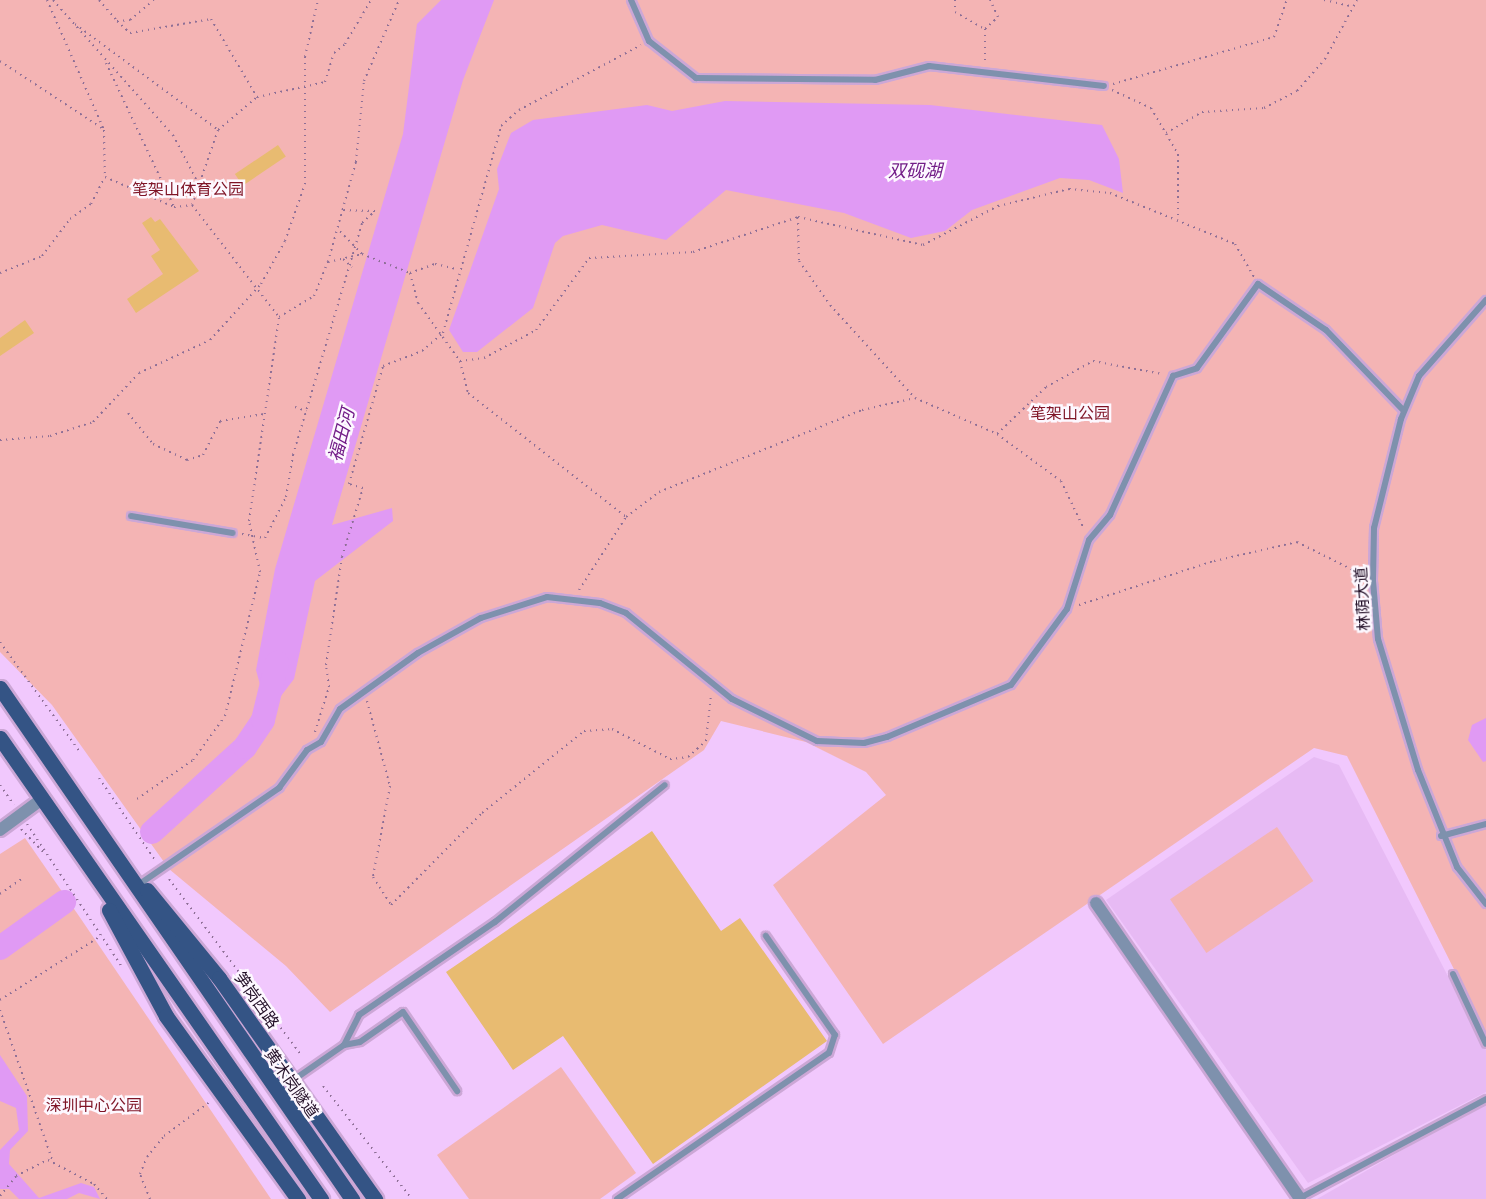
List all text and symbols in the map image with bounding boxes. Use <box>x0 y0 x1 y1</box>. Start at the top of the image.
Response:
water label: 双砚湖 <box>888 159 942 181</box>
park label: 笔架山体育公园 <box>132 179 244 199</box>
park label: 笔架山公园 <box>1030 403 1110 423</box>
water label: 福田河 <box>324 406 358 464</box>
street label: 林荫大道 <box>1351 567 1373 631</box>
street label: 笋岗西路 <box>231 968 283 1032</box>
street label: 黄木岗隧道 <box>261 1045 323 1121</box>
park label: 深圳中心公园 <box>46 1095 142 1115</box>

